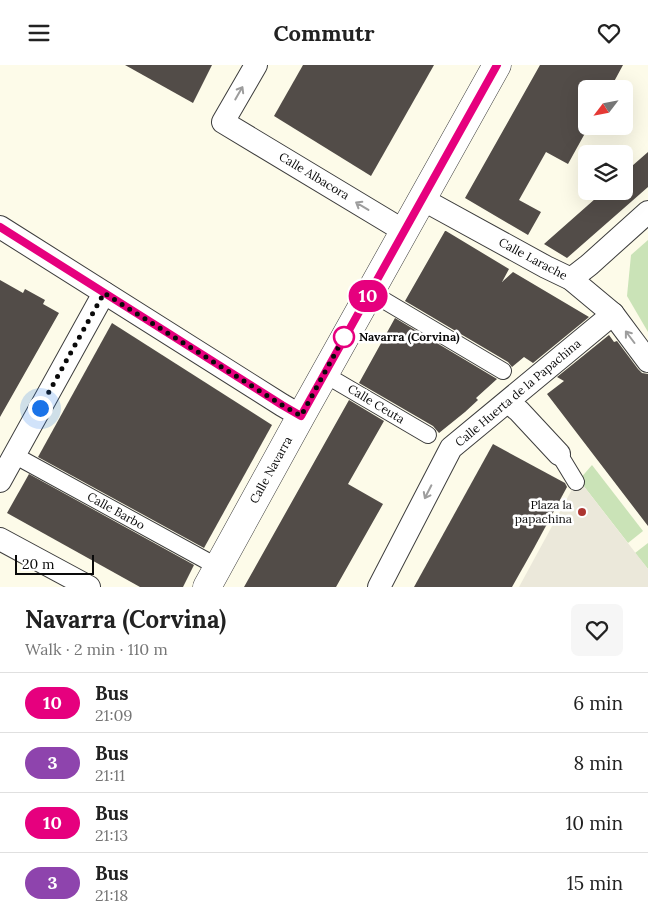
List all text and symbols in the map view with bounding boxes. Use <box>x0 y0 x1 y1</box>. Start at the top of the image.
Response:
icon: menu <box>25 19 53 47</box>
text: Commutr <box>273 19 375 47</box>
icon: heart <box>595 19 623 47</box>
north arrow <box>578 80 632 135</box>
map controls <box>578 80 633 200</box>
one-way arrow <box>235 87 245 101</box>
button: layers <box>578 145 633 200</box>
street label: Calle Albacora <box>276 149 352 202</box>
one-way arrow <box>356 200 370 210</box>
street label: Calle Larache <box>496 234 571 283</box>
line badge: 10 <box>346 280 390 312</box>
text: 10 <box>359 284 377 307</box>
marker: Navarra (Corvina) <box>333 326 355 348</box>
place label: Navarra (Corvina) <box>359 329 460 345</box>
one-way arrow <box>625 331 636 344</box>
street label: Calle Huerta de la Papachina <box>452 336 584 450</box>
street label: Calle Ceuta <box>345 381 407 426</box>
your location <box>28 396 53 421</box>
street label: Calle Navarra <box>246 434 295 506</box>
one-way arrow <box>423 484 433 499</box>
street label: Calle Barbo <box>85 489 148 533</box>
place label: Plaza la papachina <box>515 497 572 526</box>
marker: Plaza la papachina <box>576 506 588 518</box>
scale bar <box>15 552 94 575</box>
text: 20 m <box>22 555 54 573</box>
text: Navarra (Corvina) <box>25 604 226 635</box>
button: heart <box>571 604 623 656</box>
text: Walk · 2 min · 110 m <box>25 639 168 659</box>
text: Bus <box>95 681 128 705</box>
text: 10 <box>43 691 62 714</box>
text: 6 min <box>573 691 623 715</box>
text: 21:09 <box>95 705 133 725</box>
text: Bus <box>95 741 128 765</box>
text: 3 <box>47 751 58 774</box>
text: 8 min <box>573 751 623 775</box>
text: 21:11 <box>95 765 125 785</box>
text: Bus <box>95 801 128 825</box>
text: 10 <box>43 811 62 834</box>
text: 10 min <box>565 811 623 835</box>
text: 21:13 <box>95 825 128 845</box>
text: Bus <box>95 861 128 885</box>
text: 3 <box>47 871 58 894</box>
text: 15 min <box>567 871 623 895</box>
text: 21:18 <box>95 885 128 905</box>

